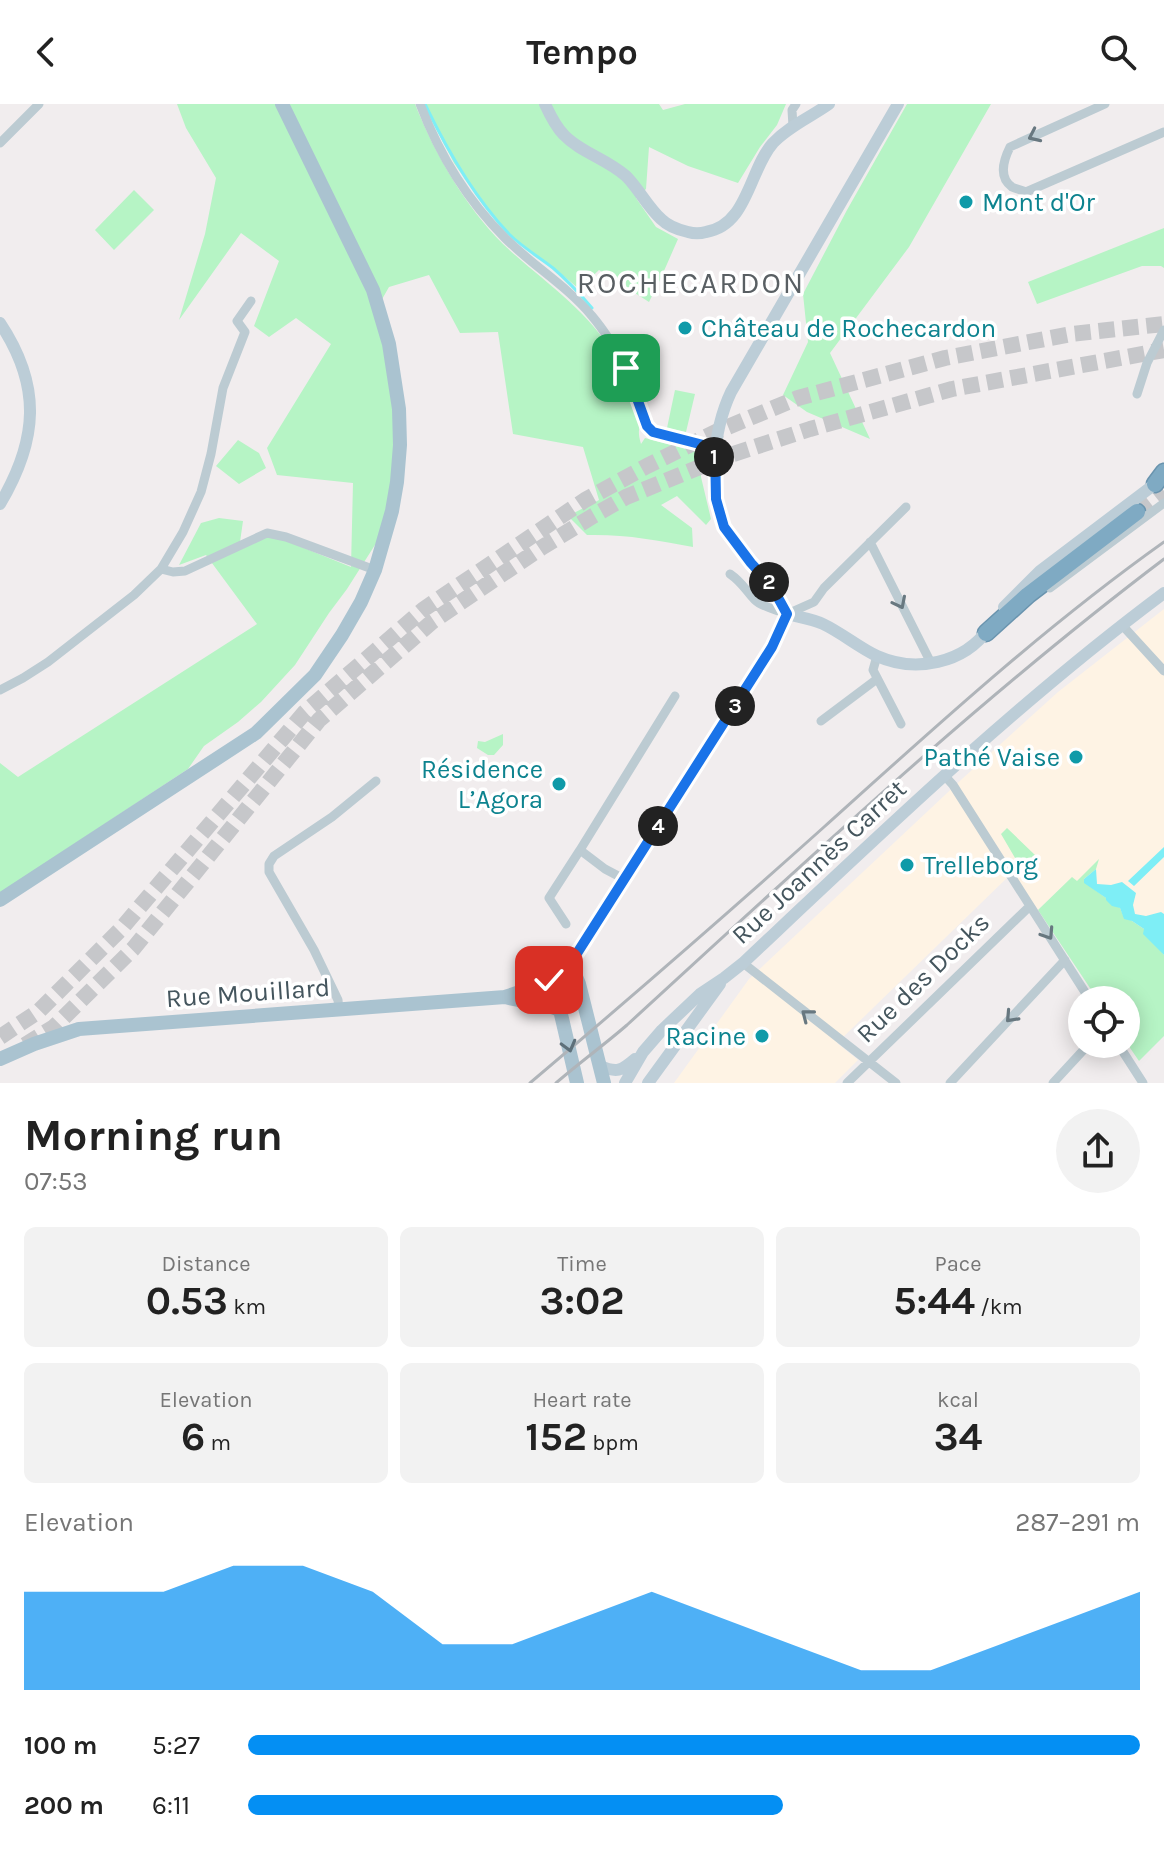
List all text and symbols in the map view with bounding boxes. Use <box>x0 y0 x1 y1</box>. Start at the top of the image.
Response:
icon: back <box>24 30 68 74</box>
icon: search <box>1096 30 1140 74</box>
text: Tempo <box>526 31 638 73</box>
one-way arrow <box>1028 126 1042 142</box>
place label: Mont d'Or <box>982 187 1096 218</box>
marker: Mont d'Or <box>957 193 975 211</box>
district label: ROCHECARDON <box>577 265 805 301</box>
place label: Château de Rochecardon <box>701 313 996 344</box>
marker: Château de Rochecardon <box>676 319 694 337</box>
pin <box>592 334 660 402</box>
icon: arrive <box>604 346 648 390</box>
pin: 1 <box>694 437 734 477</box>
text: 1 <box>710 444 718 470</box>
pin: 2 <box>749 562 789 602</box>
text: 2 <box>762 569 776 595</box>
one-way arrow <box>891 594 906 609</box>
pin: 3 <box>715 686 755 726</box>
text: 3 <box>728 693 742 719</box>
place label: Pathé Vaise <box>923 742 1060 773</box>
marker: Pathé Vaise <box>1067 748 1085 766</box>
place label: Résidence L’Agora <box>421 754 543 815</box>
street label: Rue Joannès Carret <box>725 773 913 951</box>
marker: Résidence L’Agora <box>550 775 568 793</box>
pin: 4 <box>638 806 678 846</box>
text: 4 <box>651 813 665 839</box>
place label: Trelleborg <box>923 850 1038 881</box>
marker: Trelleborg <box>898 856 916 874</box>
street label: Rue des Docks <box>850 907 996 1049</box>
one-way arrow <box>1038 926 1053 940</box>
pin <box>515 946 583 1014</box>
icon: check <box>527 958 571 1002</box>
street label: Rue Mouillard <box>165 972 331 1014</box>
map controls <box>1068 986 1140 1058</box>
button: locate <box>1068 986 1140 1058</box>
one-way arrow <box>1006 1008 1021 1022</box>
one-way arrow <box>801 1010 816 1024</box>
place label: Racine <box>666 1021 746 1052</box>
marker: Racine <box>753 1027 771 1045</box>
one-way arrow <box>559 1038 576 1052</box>
button: share <box>1056 1109 1140 1193</box>
text: Morning run <box>24 1110 283 1161</box>
text: 07:53 <box>24 1166 88 1197</box>
text: Distance <box>162 1251 250 1277</box>
text: Time <box>557 1251 607 1277</box>
text: Pace <box>935 1251 981 1277</box>
text: 0.53 <box>146 1277 228 1324</box>
text: 3:02 <box>539 1277 625 1324</box>
text: 5:44 <box>893 1277 975 1324</box>
text: km <box>228 1294 266 1320</box>
text: /km <box>975 1294 1023 1320</box>
text: Elevation <box>159 1387 253 1413</box>
text: Heart rate <box>532 1387 632 1413</box>
text: kcal <box>937 1387 979 1413</box>
text: 6 <box>181 1413 205 1460</box>
text: 152 <box>525 1413 587 1460</box>
text: 34 <box>934 1413 982 1460</box>
text: m <box>205 1430 231 1456</box>
text: bpm <box>587 1430 639 1456</box>
text: Elevation <box>24 1507 134 1538</box>
text: 287–291 m <box>1015 1507 1140 1538</box>
text: 100 m <box>24 1730 97 1761</box>
text: 5:27 <box>152 1730 200 1761</box>
text: 200 m <box>24 1790 104 1821</box>
text: 6:11 <box>152 1790 190 1821</box>

